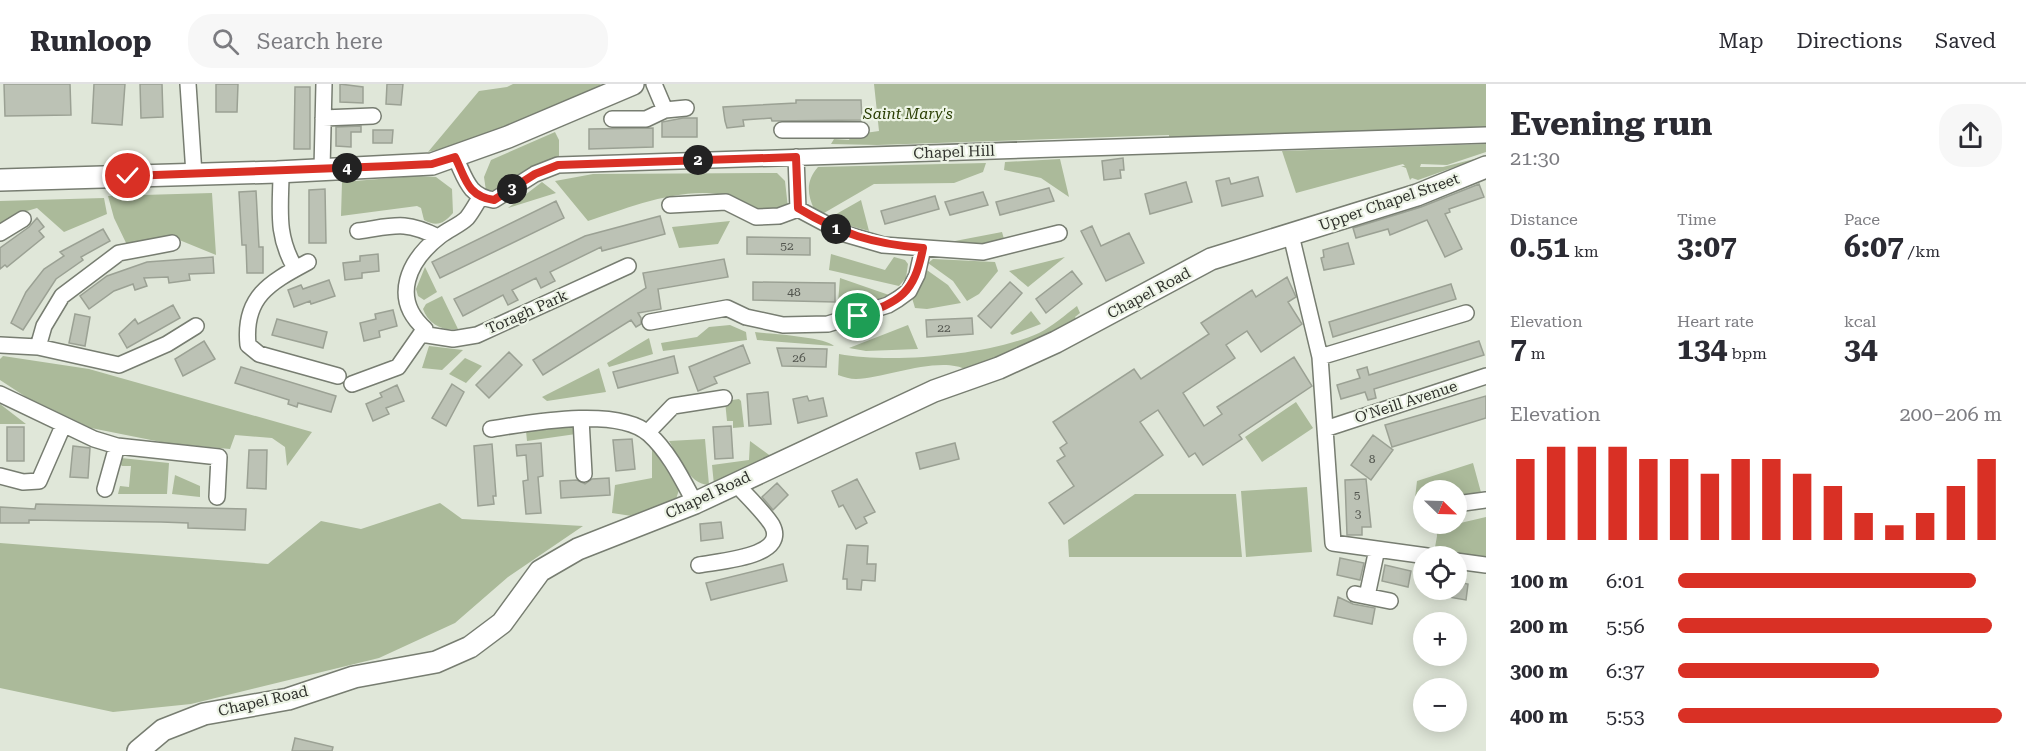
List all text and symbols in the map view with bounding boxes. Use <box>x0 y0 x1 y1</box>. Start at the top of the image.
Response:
search box <box>188 14 608 68</box>
text: Runloop <box>30 25 152 58</box>
icon: search <box>209 25 242 58</box>
text: Search here <box>257 29 383 54</box>
text: Map <box>1719 29 1763 53</box>
text: Directions <box>1796 29 1902 53</box>
text: Saved <box>1935 29 1996 53</box>
text: Evening run <box>1510 104 1712 143</box>
button: share <box>1939 104 2002 167</box>
park label: Saint Mary's <box>862 105 953 123</box>
street label: Chapel Hill <box>913 142 995 162</box>
pin: 2 <box>683 145 713 175</box>
text: 21:30 <box>1510 146 1560 170</box>
pin <box>102 150 153 201</box>
text: 2 <box>694 150 702 169</box>
pin: 4 <box>332 153 362 183</box>
text: 4 <box>343 158 351 177</box>
icon: check <box>111 159 144 192</box>
street label: Upper Chapel Street <box>1316 169 1462 235</box>
pin: 3 <box>497 174 527 204</box>
text: 3 <box>508 179 516 198</box>
text: Distance <box>1510 210 1578 229</box>
text: Time <box>1677 210 1716 229</box>
text: Pace <box>1844 210 1880 229</box>
pin: 1 <box>821 214 851 244</box>
text: 1 <box>832 219 840 238</box>
text: 0.51 <box>1510 229 1570 264</box>
text: 3:07 <box>1677 229 1737 264</box>
text: 6:07 <box>1844 229 1904 264</box>
house number: 52 <box>780 239 794 253</box>
text: km <box>1570 242 1599 261</box>
text: /km <box>1904 242 1940 261</box>
street label: Chapel Road <box>1104 263 1194 322</box>
house number: 48 <box>787 285 801 299</box>
street label: Toragh Park <box>483 286 571 338</box>
pin <box>832 290 883 341</box>
icon: arrive <box>841 299 874 332</box>
text: Elevation <box>1510 312 1583 331</box>
text: Heart rate <box>1677 312 1754 331</box>
text: kcal <box>1844 312 1876 331</box>
house number: 22 <box>937 321 951 335</box>
text: 7 <box>1510 331 1527 366</box>
text: 134 <box>1677 331 1727 366</box>
text: 34 <box>1844 331 1878 366</box>
text: m <box>1527 344 1545 363</box>
text: bpm <box>1727 344 1767 363</box>
house number: 26 <box>792 351 806 365</box>
street label: O'Neill Avenue <box>1352 377 1460 427</box>
text: Elevation <box>1510 402 1601 426</box>
text: 200–206 m <box>1899 402 2002 426</box>
house number: 8 <box>1369 452 1376 466</box>
street label: Chapel Road <box>663 467 754 523</box>
north arrow <box>1413 480 1467 534</box>
map controls <box>1413 480 1467 732</box>
house number: 5 <box>1354 488 1361 502</box>
house number: 3 <box>1355 507 1362 521</box>
button: locate <box>1413 546 1467 600</box>
text: 100 m <box>1510 569 1568 593</box>
text: 6:01 <box>1606 569 1645 593</box>
button: + <box>1413 612 1467 666</box>
text: 200 m <box>1510 614 1568 638</box>
text: 5:56 <box>1606 614 1645 638</box>
text: 300 m <box>1510 659 1568 683</box>
text: 6:37 <box>1606 659 1645 683</box>
button: − <box>1413 678 1467 732</box>
street label: Chapel Road <box>216 682 310 720</box>
text: 400 m <box>1510 704 1568 728</box>
text: 5:53 <box>1606 704 1645 728</box>

